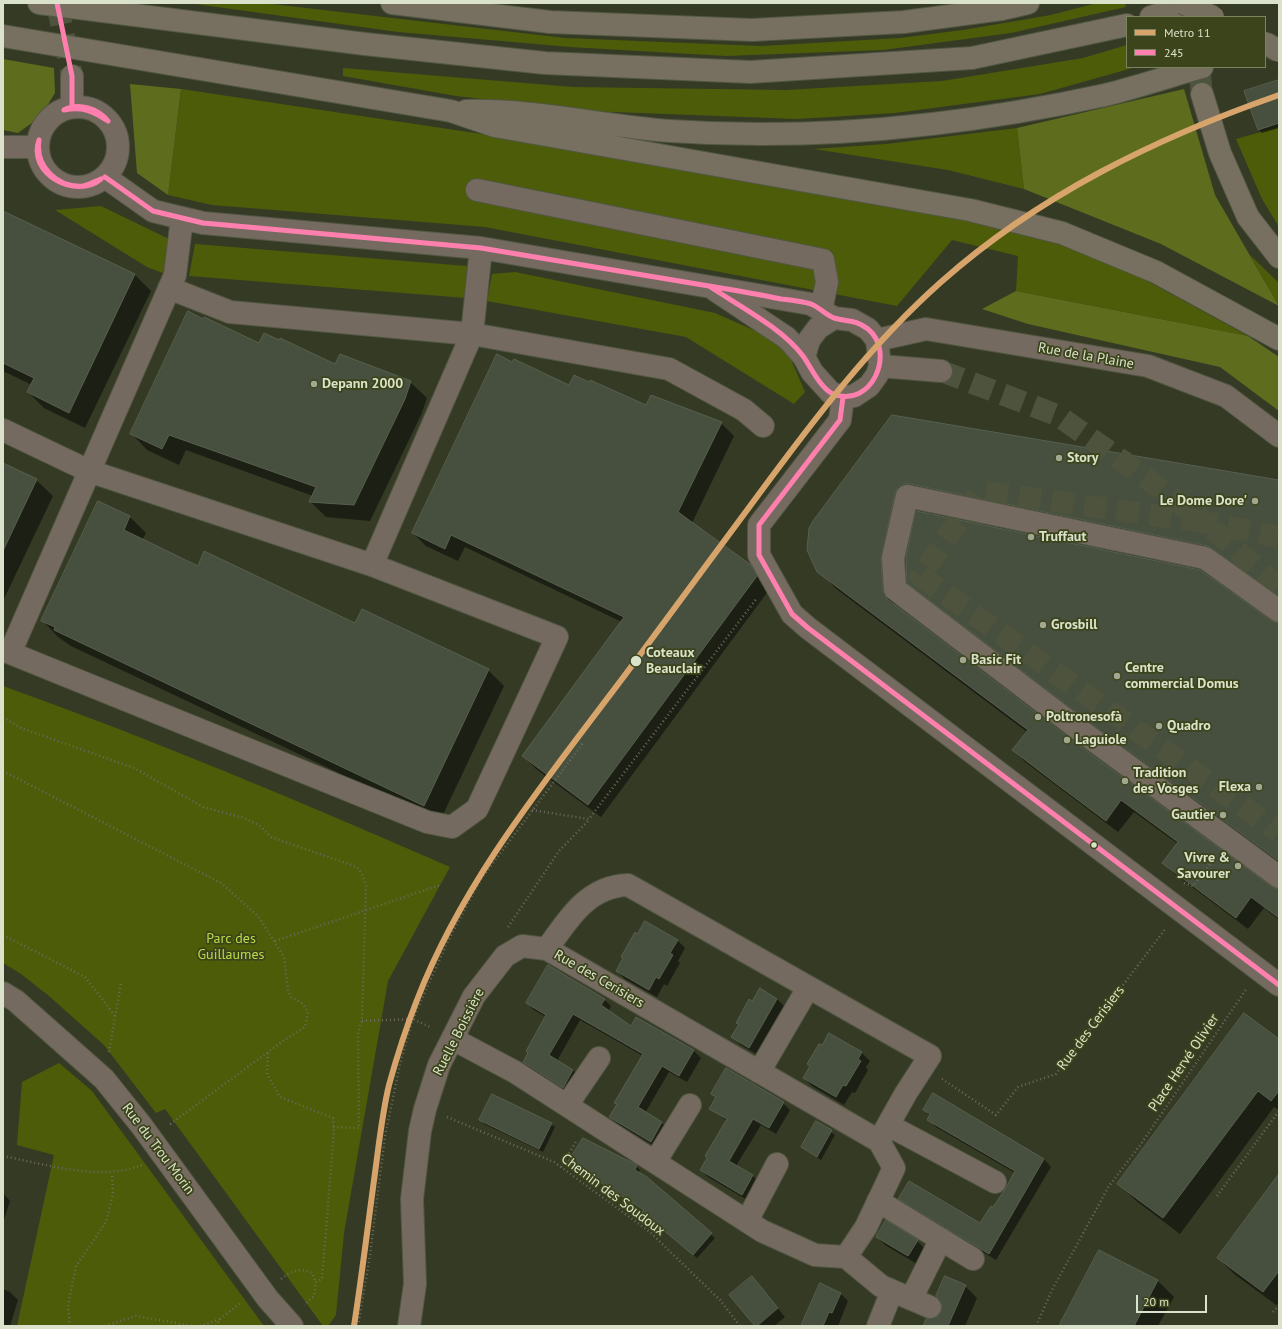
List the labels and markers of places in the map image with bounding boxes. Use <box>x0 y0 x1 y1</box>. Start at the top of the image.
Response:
place label: Depann 2000 <box>322 376 403 392</box>
marker: Depann 2000 <box>309 379 319 389</box>
place label: Story <box>1067 450 1098 466</box>
marker: Story <box>1054 453 1064 463</box>
place label: Le Dome Dore' <box>1160 493 1247 509</box>
marker: Le Dome Dore' <box>1250 496 1260 506</box>
place label: Truffaut <box>1039 529 1086 545</box>
marker: Truffaut <box>1026 532 1036 542</box>
place label: Grosbill <box>1051 617 1097 633</box>
marker: Grosbill <box>1038 620 1048 630</box>
place label: Coteaux Beauclair <box>646 645 702 678</box>
place label: Basic Fit <box>971 652 1021 668</box>
marker: Coteaux Beauclair <box>629 654 643 668</box>
marker: Basic Fit <box>958 655 968 665</box>
place label: Centre commercial Domus <box>1125 660 1239 692</box>
marker: Centre commercial Domus <box>1112 671 1122 681</box>
place label: Poltronesofà <box>1046 709 1122 725</box>
marker: Poltronesofà <box>1033 712 1043 722</box>
place label: Quadro <box>1167 718 1211 734</box>
marker: Quadro <box>1154 721 1164 731</box>
place label: Laguiole <box>1075 732 1127 748</box>
marker: Laguiole <box>1062 735 1072 745</box>
place label: Tradition des Vosges <box>1133 765 1198 798</box>
marker: Tradition des Vosges <box>1120 776 1130 786</box>
place label: Flexa <box>1219 779 1251 795</box>
marker: Flexa <box>1254 782 1264 792</box>
place label: Gautier <box>1171 807 1215 823</box>
marker: Gautier <box>1218 810 1228 820</box>
unlabelled marker <box>1089 840 1099 850</box>
place label: Vivre & Savourer <box>1177 850 1230 882</box>
marker: Vivre & Savourer <box>1233 861 1243 871</box>

